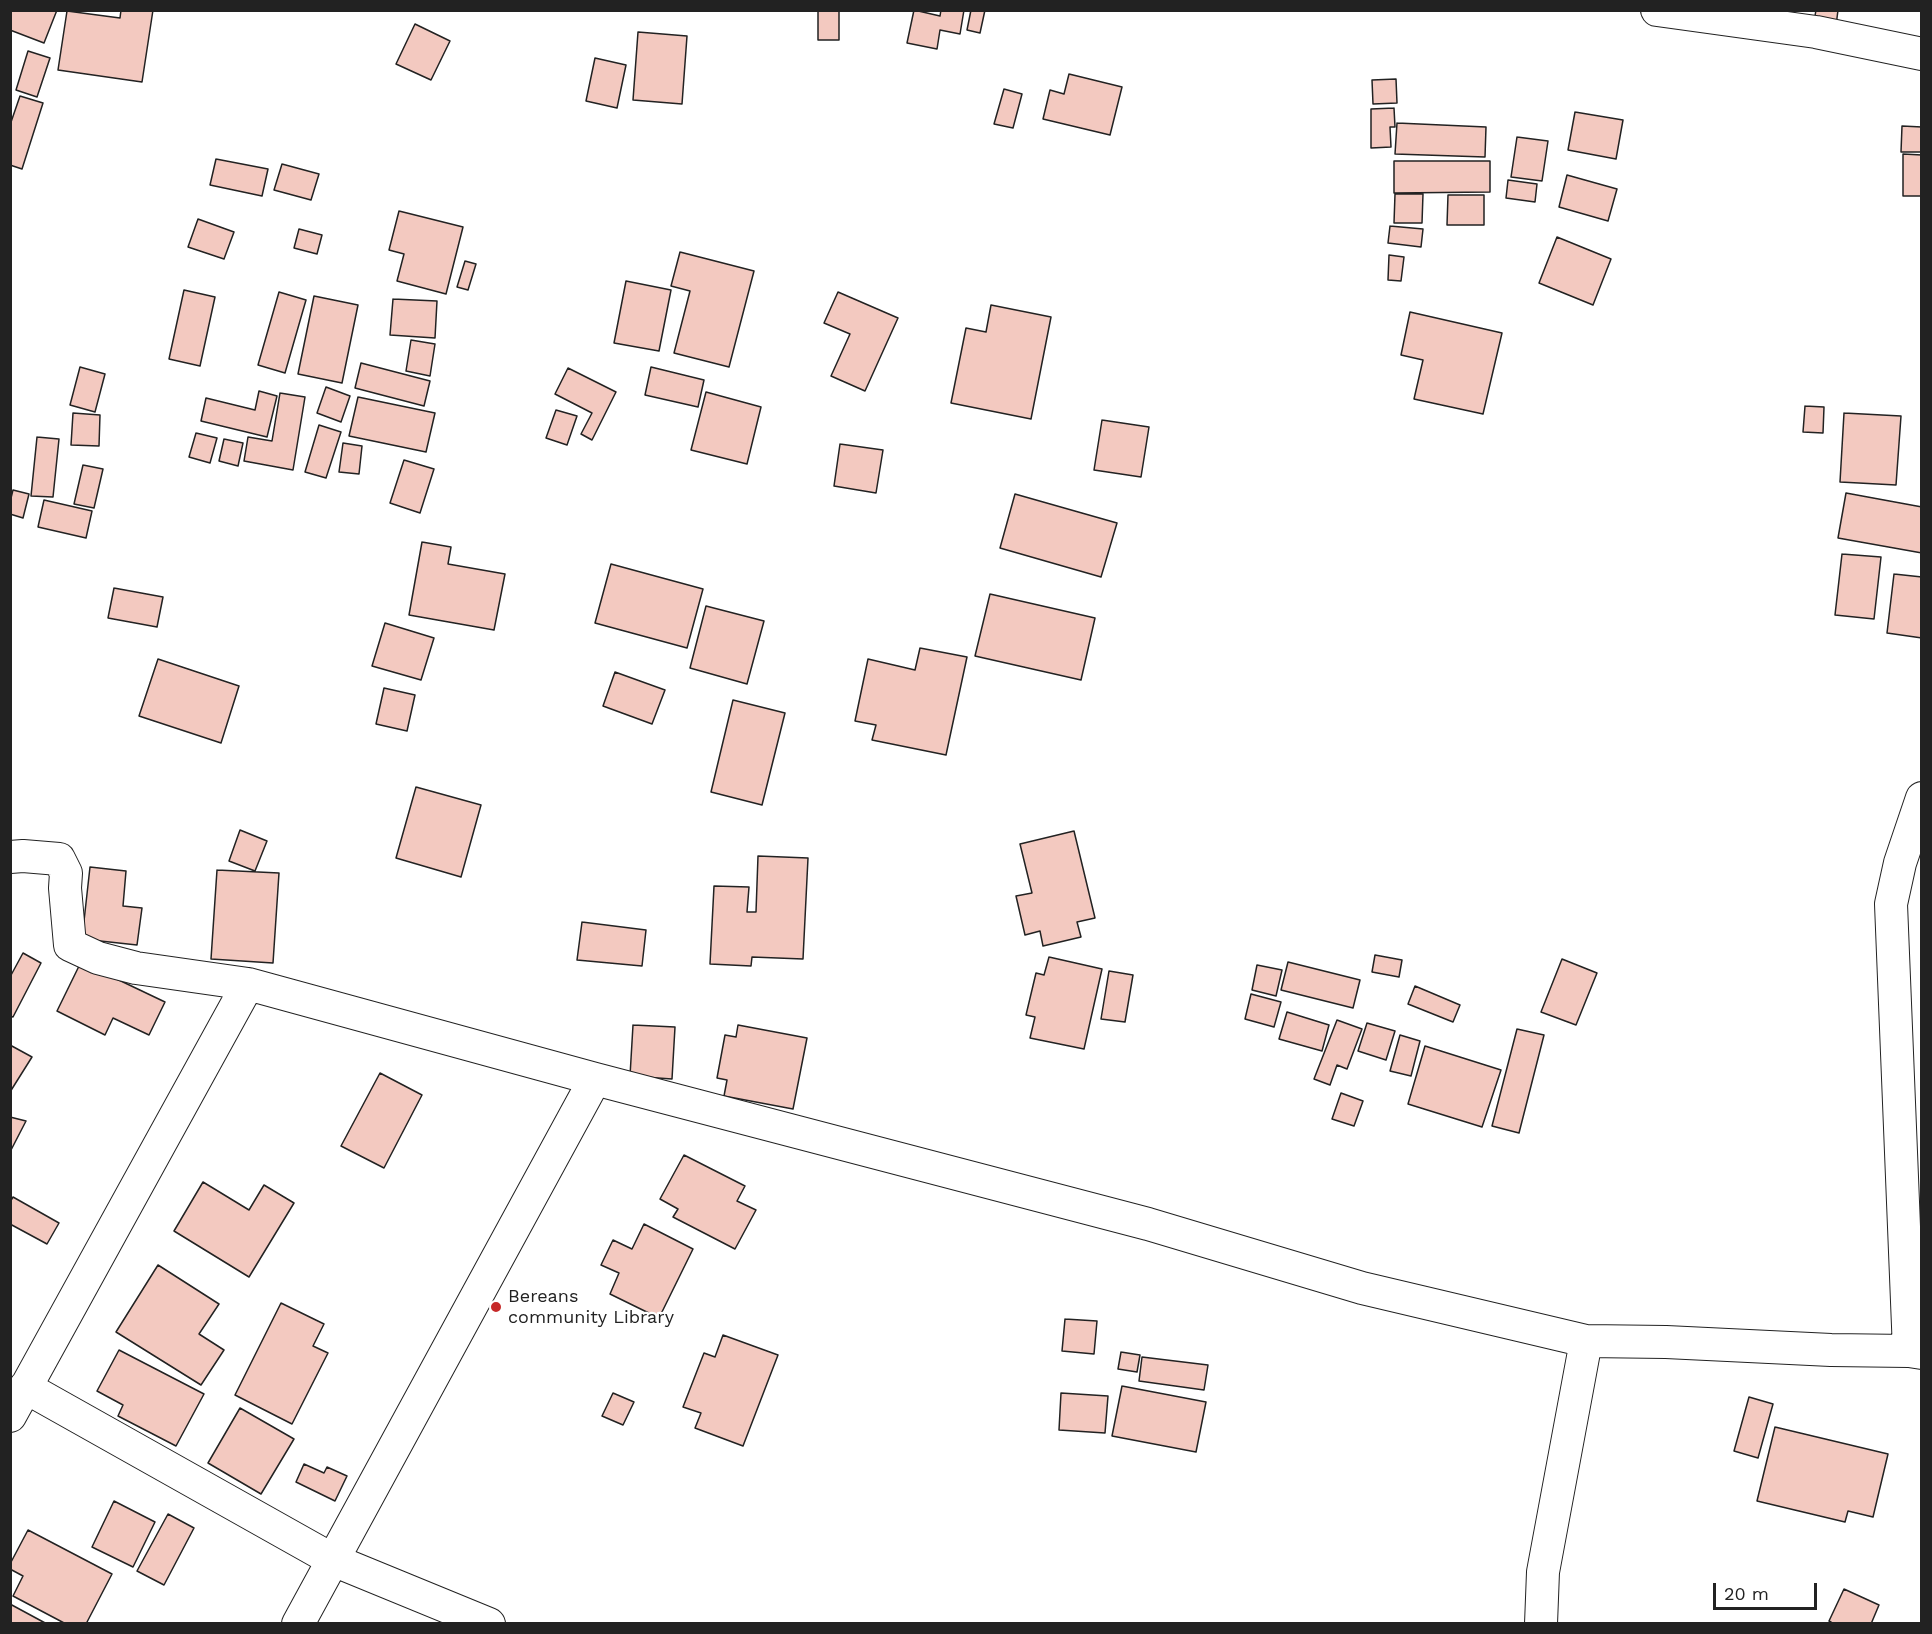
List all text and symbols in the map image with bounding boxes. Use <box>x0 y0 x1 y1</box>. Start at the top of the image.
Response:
place label: Bereans community Library <box>508 1286 674 1328</box>
marker: Bereans community Library <box>489 1300 503 1314</box>
scale bar <box>1716 1571 1820 1609</box>
text: 20 m <box>1724 1583 1769 1604</box>

